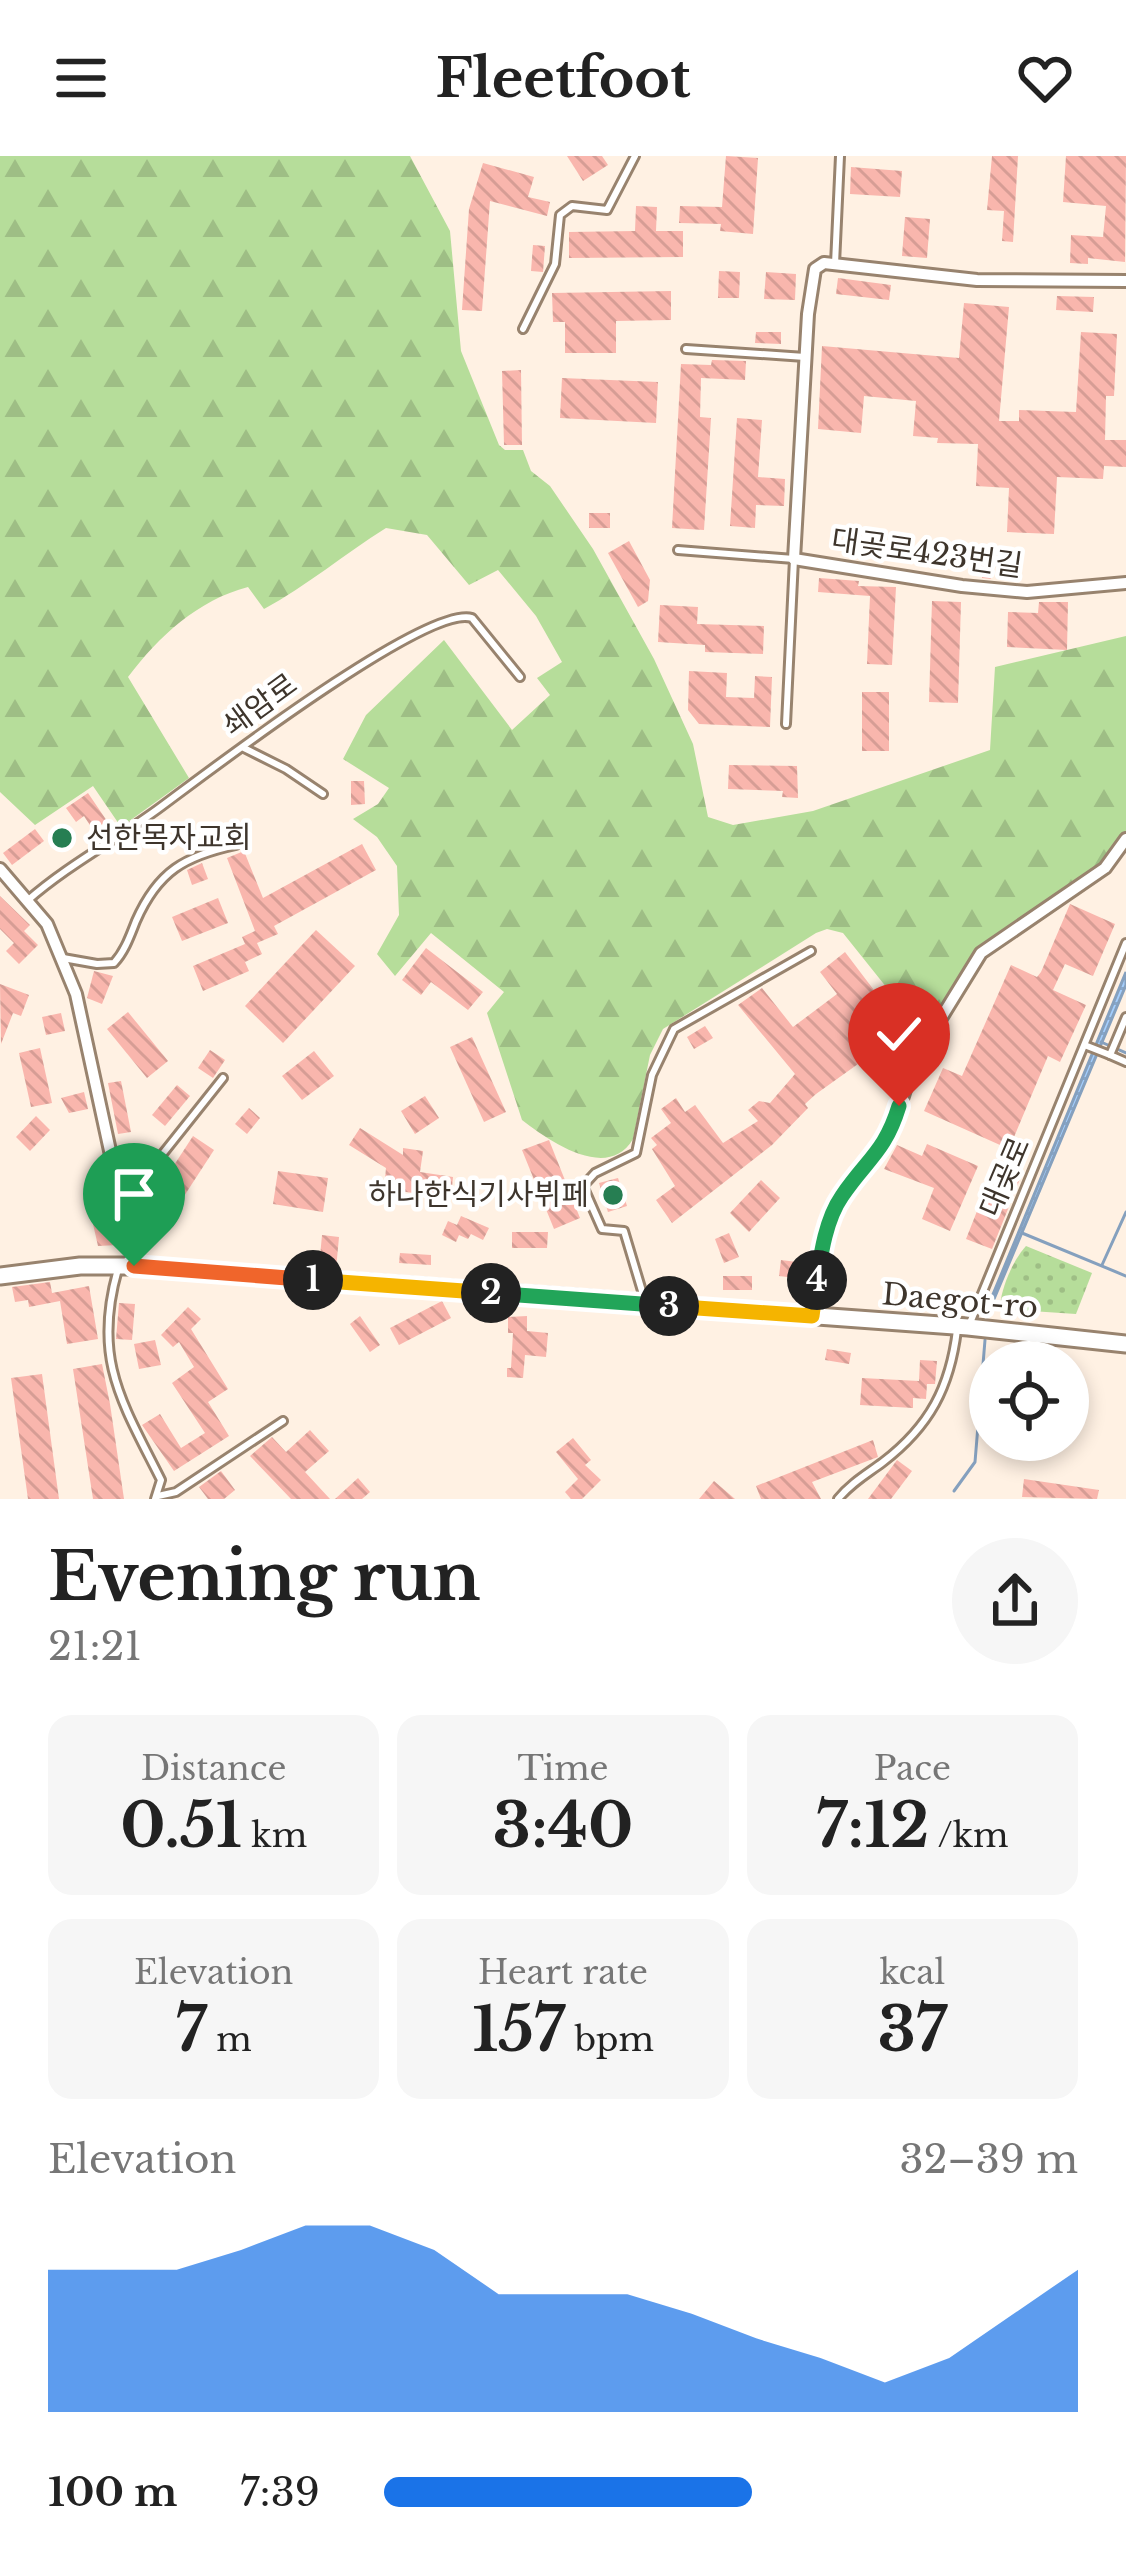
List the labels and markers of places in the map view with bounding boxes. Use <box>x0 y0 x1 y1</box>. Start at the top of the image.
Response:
place label: 선한목자교회 <box>86 819 252 856</box>
marker: 선한목자교회 <box>49 825 75 851</box>
pin <box>848 983 950 1106</box>
pin <box>83 1143 185 1266</box>
place label: 하나한식기사뷔페 <box>368 1176 589 1213</box>
marker: 하나한식기사뷔페 <box>600 1182 626 1208</box>
pin: 1 <box>283 1250 343 1310</box>
pin: 4 <box>787 1250 847 1310</box>
pin: 2 <box>461 1263 521 1323</box>
pin: 3 <box>639 1276 699 1336</box>

